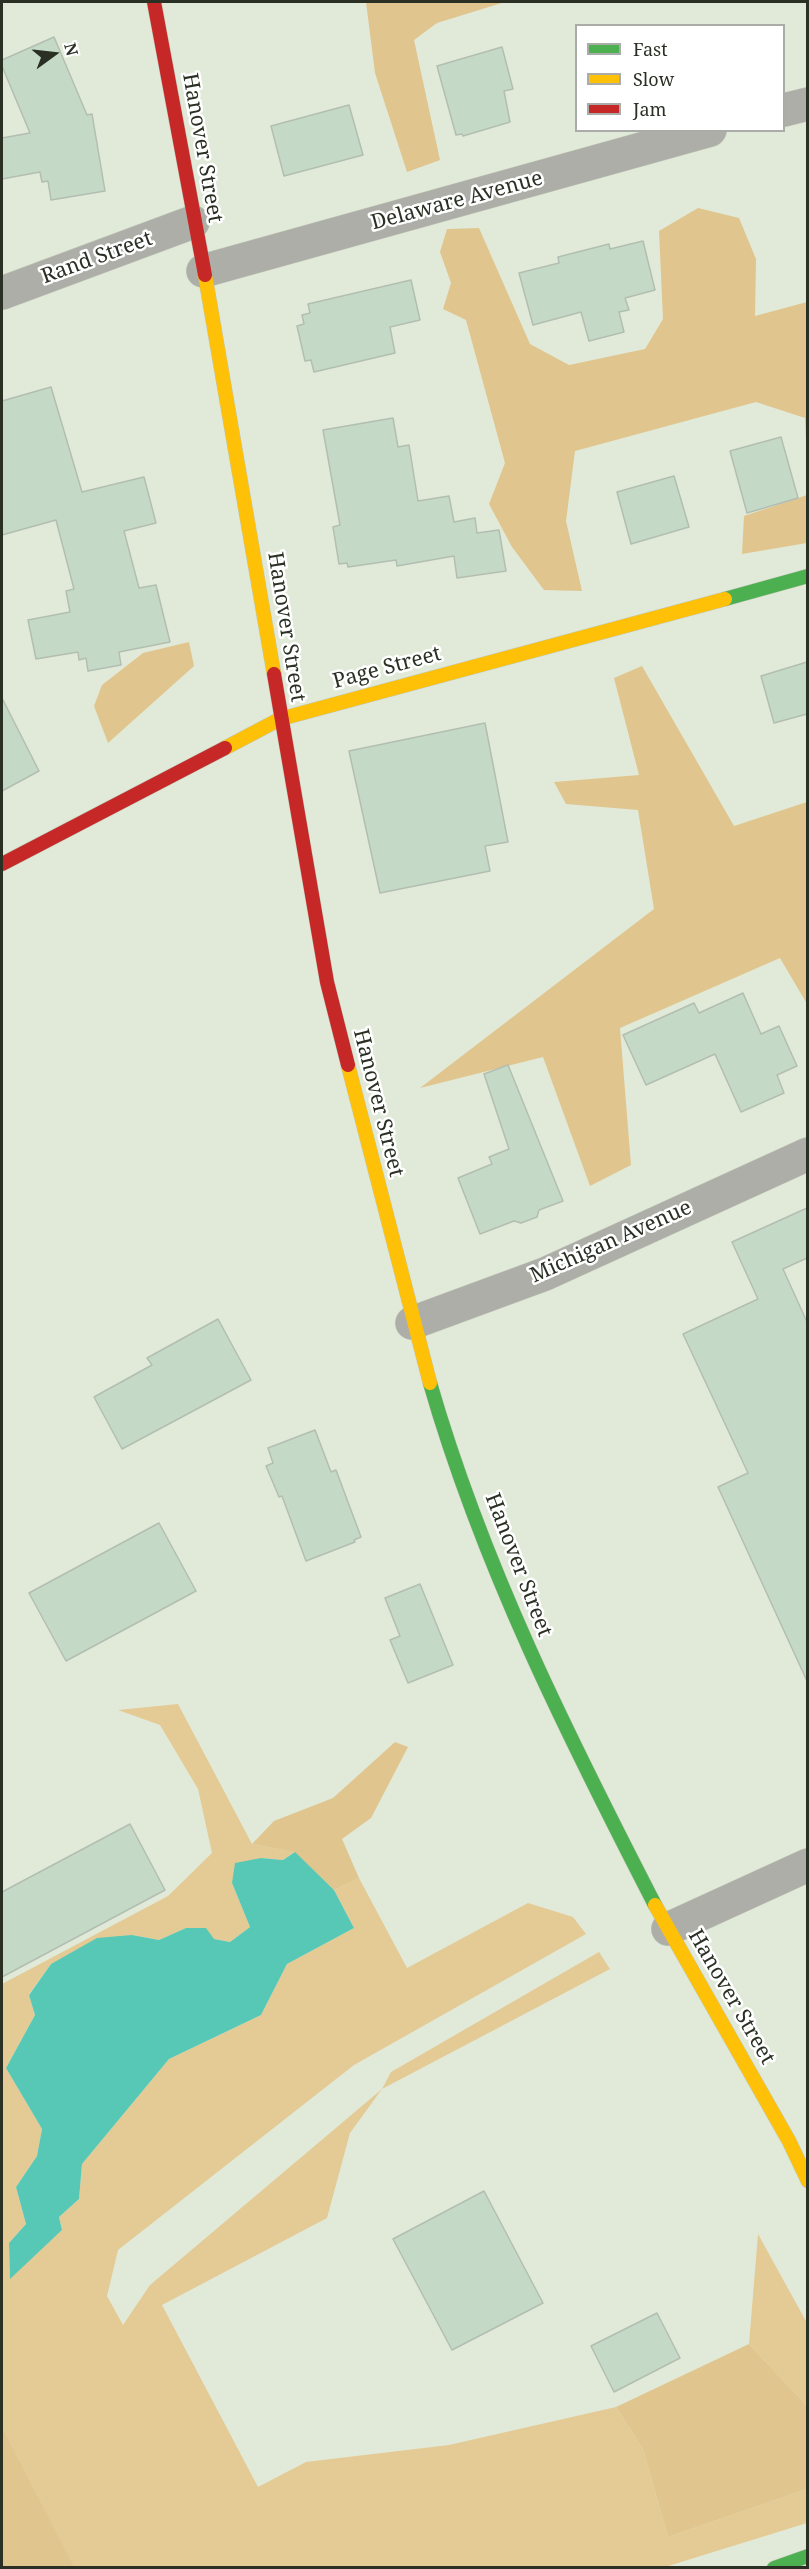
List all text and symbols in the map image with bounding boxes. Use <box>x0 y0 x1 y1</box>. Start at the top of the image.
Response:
north arrow <box>24 24 84 84</box>
legend <box>575 24 785 132</box>
text: Fast <box>633 37 668 61</box>
text: N <box>59 40 84 58</box>
text: Slow <box>633 67 674 91</box>
street label: Hanover Street <box>176 71 228 225</box>
text: Jam <box>633 97 667 121</box>
street label: Delaware Avenue <box>369 166 545 236</box>
street label: Rand Street <box>38 226 156 290</box>
street label: Hanover Street <box>262 550 310 704</box>
street label: Page Street <box>330 641 444 695</box>
street label: Hanover Street <box>347 1026 409 1180</box>
street label: Michigan Avenue <box>526 1195 696 1289</box>
street label: Hanover Street <box>479 1490 557 1640</box>
street label: Hanover Street <box>682 1925 780 2069</box>

